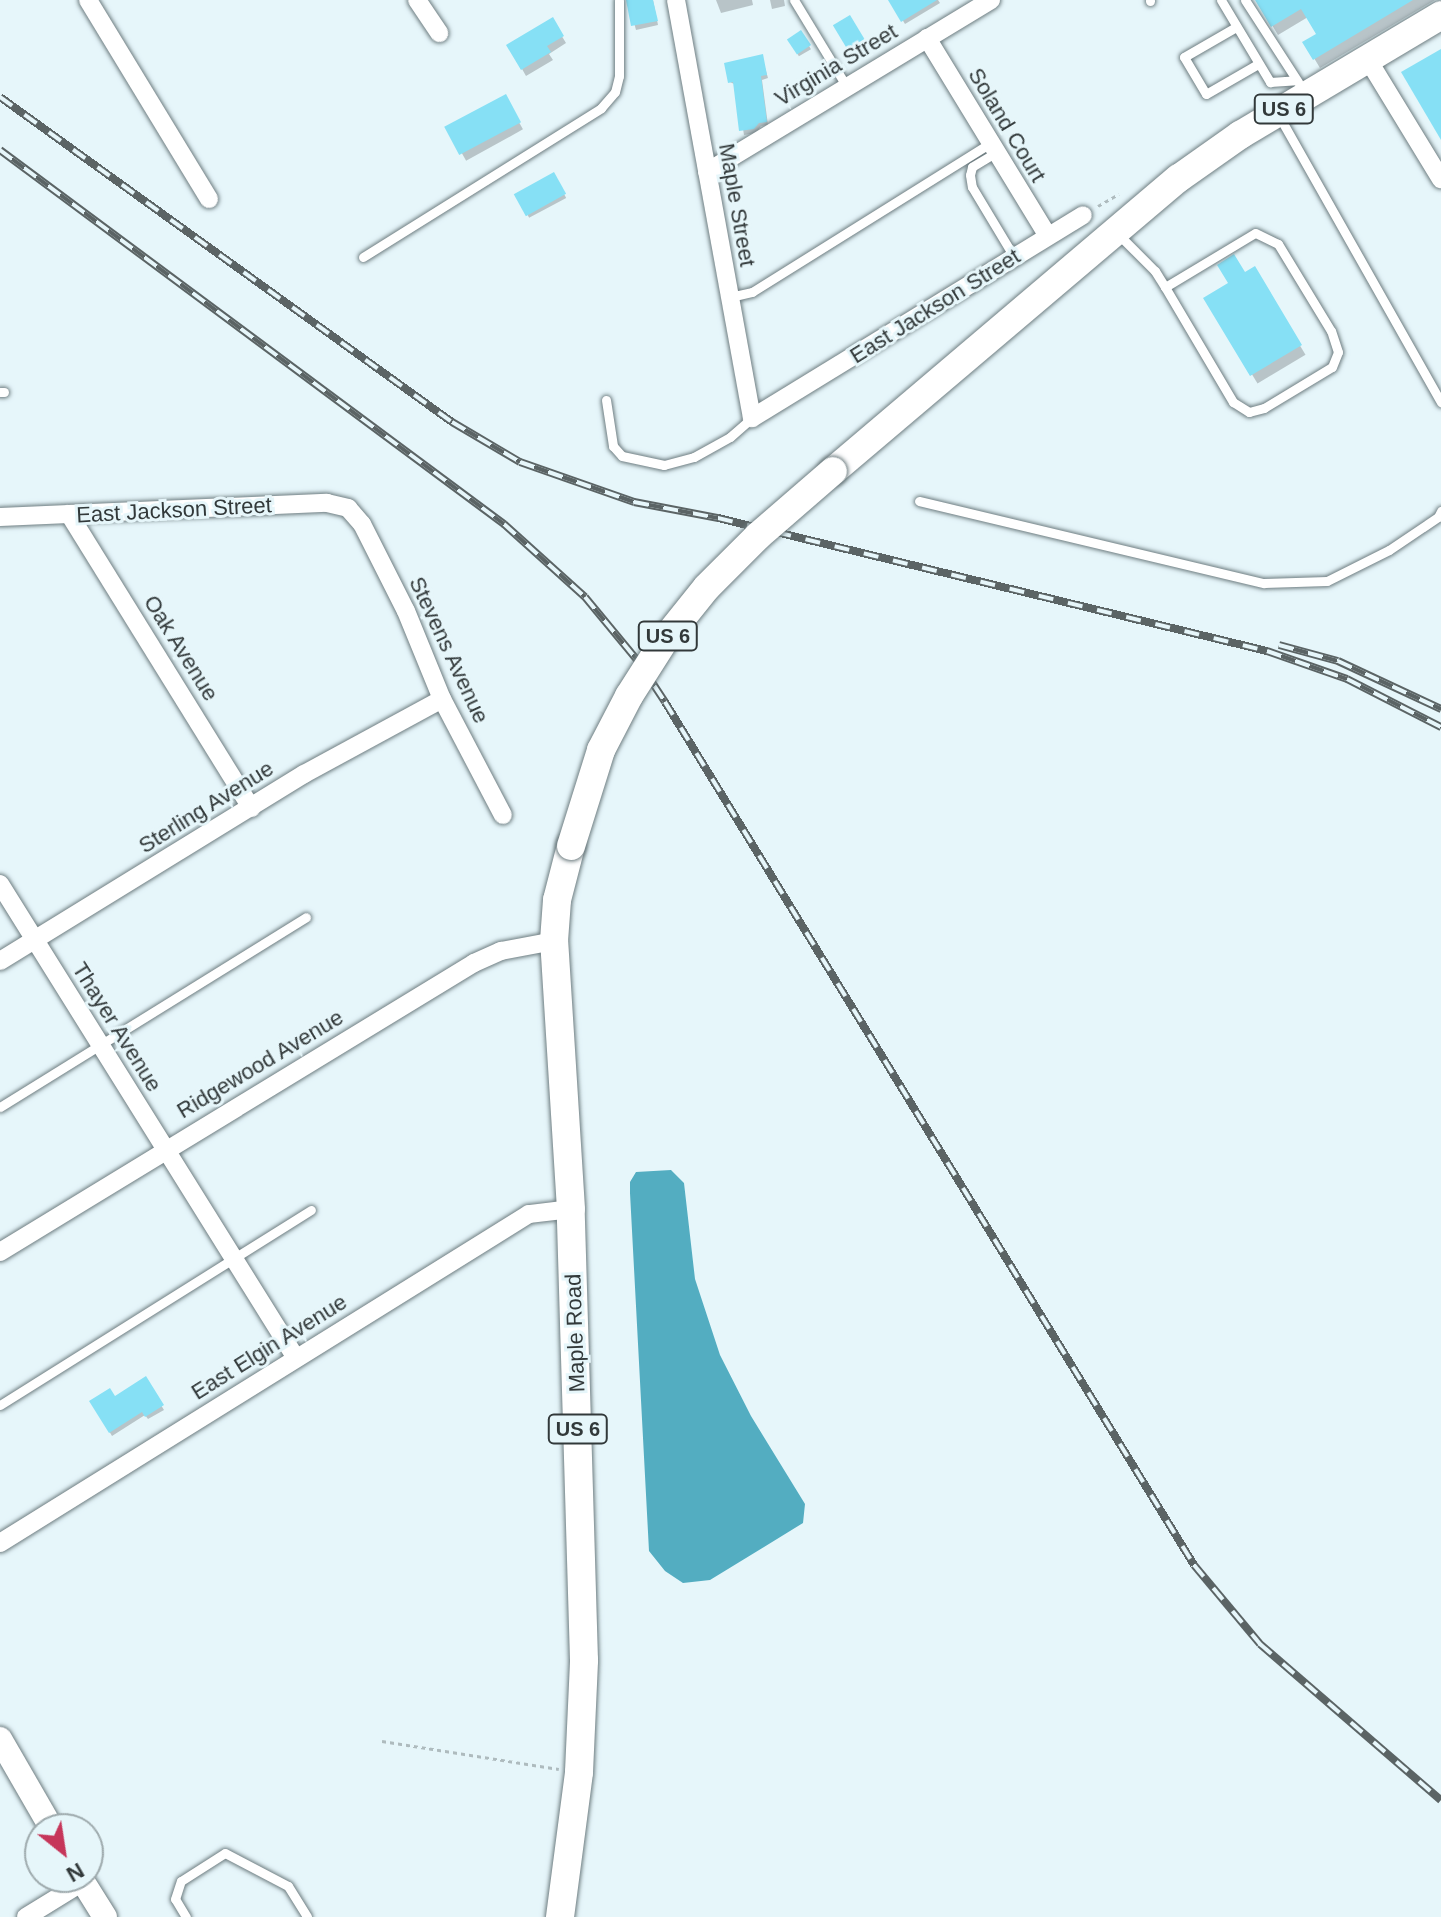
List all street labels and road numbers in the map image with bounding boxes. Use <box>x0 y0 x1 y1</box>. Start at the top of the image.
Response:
street label: Virginia Street <box>770 18 902 112</box>
street label: Soland Court <box>963 63 1051 187</box>
road number: US 6 <box>1252 93 1316 125</box>
street label: Maple Street <box>713 141 761 269</box>
street label: East Jackson Street <box>845 243 1025 369</box>
street label: East Jackson Street <box>76 492 272 528</box>
street label: Stevens Avenue <box>403 572 495 728</box>
street label: Oak Avenue <box>138 590 224 706</box>
road number: US 6 <box>636 620 700 652</box>
street label: Sterling Avenue <box>133 755 279 859</box>
street label: Thayer Avenue <box>66 957 168 1097</box>
street label: Ridgewood Avenue <box>172 1004 348 1124</box>
street label: Maple Road <box>560 1273 590 1393</box>
street label: East Elgin Avenue <box>186 1288 352 1406</box>
road number: US 6 <box>546 1413 610 1445</box>

